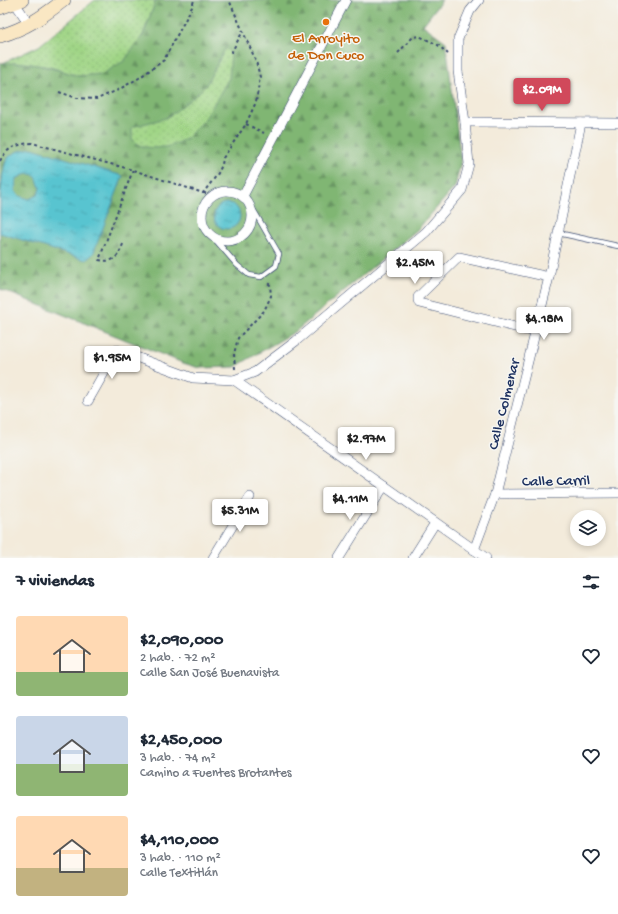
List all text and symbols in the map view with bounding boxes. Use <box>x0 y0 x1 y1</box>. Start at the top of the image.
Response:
marker: El Arroyito de Don Cuco <box>321 17 331 27</box>
place label: El Arroyito de Don Cuco <box>288 30 364 65</box>
pin: $2.09M <box>509 78 575 112</box>
text: $2.09M <box>522 83 562 98</box>
pin: $2.45M <box>382 251 448 285</box>
text: $2.45M <box>396 256 434 271</box>
pin: $4.18M <box>511 307 577 341</box>
text: $4.18M <box>525 312 563 327</box>
pin: $1.95M <box>79 346 145 380</box>
text: $1.95M <box>93 351 131 366</box>
street label: Calle Colmenar <box>485 356 525 452</box>
pin: $2.97M <box>333 427 399 461</box>
text: $2.97M <box>347 432 385 447</box>
street label: Calle Carril <box>522 472 590 492</box>
pin: $4.11M <box>317 487 383 521</box>
text: $4.11M <box>332 492 368 507</box>
pin: $5.31M <box>207 499 273 533</box>
text: $5.31M <box>221 504 259 519</box>
map controls <box>570 510 606 546</box>
button: layers <box>570 510 606 546</box>
icon: filters <box>580 571 602 593</box>
text: 7 viviendas <box>16 572 94 592</box>
text: $2,090,000 <box>140 631 223 651</box>
icon: home <box>48 632 96 680</box>
icon: heart <box>580 645 602 667</box>
text: 2 hab. · 72 m² <box>140 651 215 666</box>
text: Calle San José Buenavista <box>140 666 279 681</box>
text: $2,450,000 <box>140 731 222 751</box>
icon: home <box>48 732 96 780</box>
icon: heart <box>580 745 602 767</box>
text: 3 hab. · 74 m² <box>140 751 216 766</box>
text: Camino a Fuentes Brotantes <box>140 766 292 781</box>
text: $4,110,000 <box>140 831 219 851</box>
icon: home <box>48 832 96 880</box>
icon: heart <box>580 845 602 867</box>
text: 3 hab. · 110 m² <box>140 851 221 866</box>
text: Calle Textitlán <box>140 866 218 881</box>

